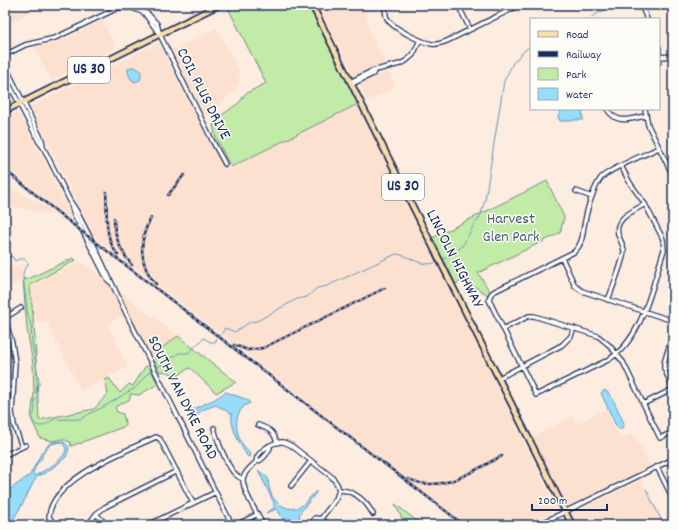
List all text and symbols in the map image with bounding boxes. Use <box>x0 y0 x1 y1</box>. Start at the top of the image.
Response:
legend <box>530 18 660 110</box>
text: Road <box>566 27 588 44</box>
street label: COIL PLUS DRIVE <box>170 44 236 145</box>
text: Railway <box>566 47 602 64</box>
road number: US 30 <box>68 57 110 83</box>
text: Park <box>566 67 587 84</box>
text: Water <box>566 87 593 104</box>
road number: US 30 <box>382 174 424 200</box>
street label: LINCOLN HIGHWAY <box>419 206 489 313</box>
park label: Harvest Glen Park <box>482 208 540 249</box>
street label: SOUTH VAN DYKE ROAD <box>141 332 223 464</box>
scale bar <box>532 486 607 512</box>
text: 200 m <box>538 493 567 510</box>

